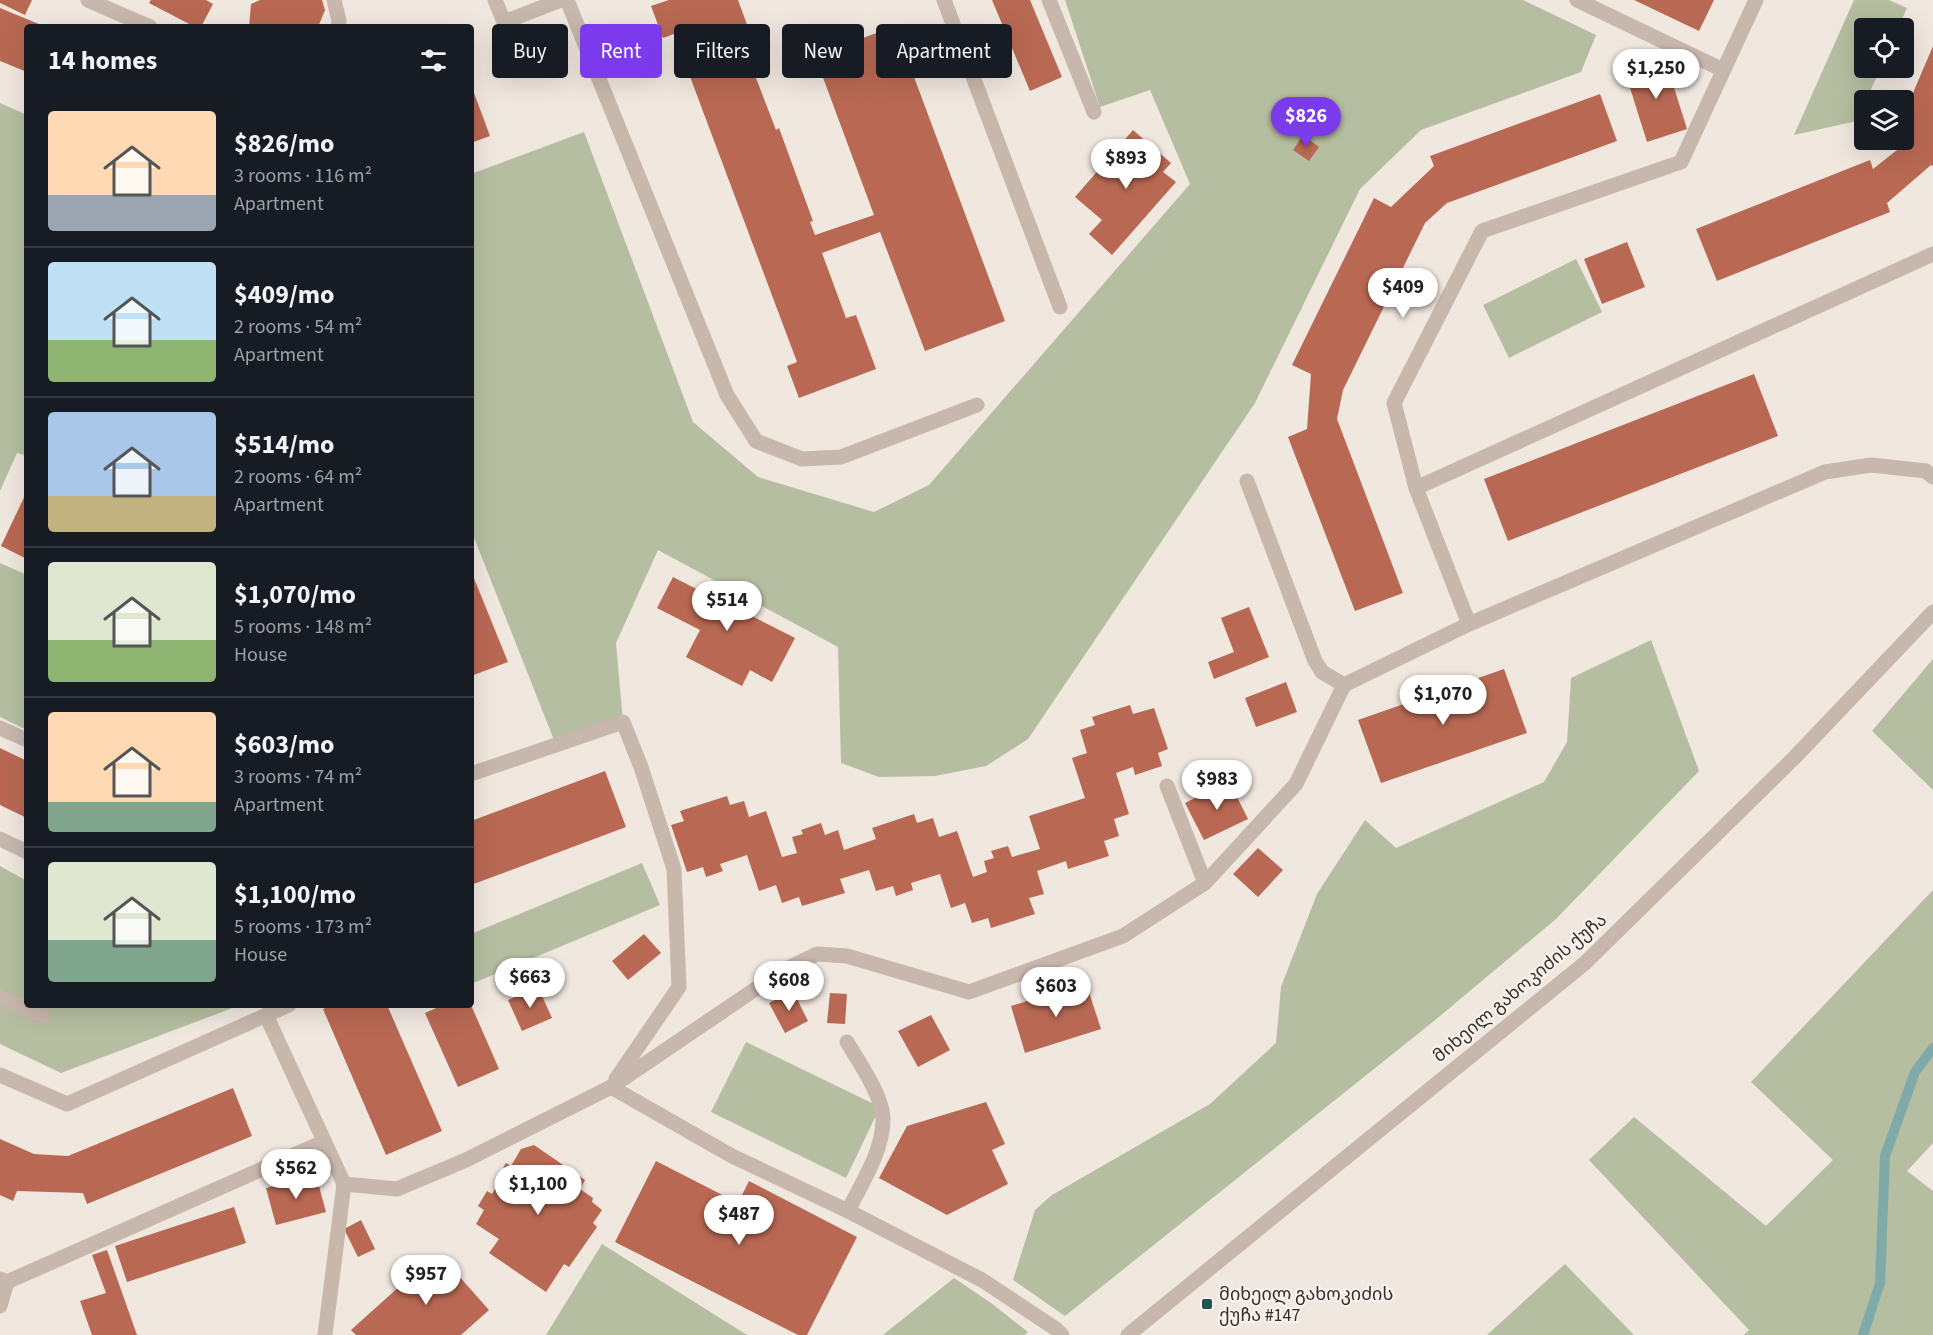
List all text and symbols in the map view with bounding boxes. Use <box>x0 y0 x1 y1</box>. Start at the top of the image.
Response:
map controls <box>1854 18 1914 150</box>
button: locate <box>1854 18 1914 78</box>
chip: Buy <box>492 24 568 78</box>
chip: Rent <box>580 24 662 78</box>
chip: Filters <box>674 24 770 78</box>
chip: New <box>782 24 864 78</box>
chip: Apartment <box>876 24 1012 78</box>
text: 14 homes <box>48 42 157 79</box>
icon: filters <box>417 44 450 77</box>
pin: $1,250 <box>1607 49 1705 100</box>
text: $1,250 <box>1627 54 1685 82</box>
button: layers <box>1854 90 1914 150</box>
pin: $826 <box>1270 97 1342 148</box>
text: $826 <box>1285 102 1327 130</box>
text: $826/mo <box>234 125 334 162</box>
icon: home <box>96 135 168 207</box>
pin: $893 <box>1090 139 1162 190</box>
text: $893 <box>1105 144 1147 172</box>
text: 3 rooms · 116 m² <box>234 162 372 190</box>
text: Apartment <box>234 190 324 218</box>
pin: $409 <box>1367 268 1439 319</box>
text: $409 <box>1382 273 1424 301</box>
text: $409/mo <box>234 276 334 313</box>
icon: home <box>96 286 168 358</box>
text: 2 rooms · 54 m² <box>234 313 362 341</box>
text: Apartment <box>234 341 324 369</box>
text: $514/mo <box>234 426 334 463</box>
icon: home <box>96 436 168 508</box>
text: 2 rooms · 64 m² <box>234 463 362 491</box>
text: Apartment <box>234 491 324 519</box>
text: $1,070/mo <box>234 576 356 613</box>
pin: $514 <box>691 581 763 632</box>
icon: home <box>96 586 168 658</box>
text: $514 <box>706 586 748 614</box>
text: 5 rooms · 148 m² <box>234 613 372 641</box>
text: House <box>234 641 287 669</box>
pin: $1,070 <box>1394 675 1492 726</box>
text: $1,070 <box>1414 680 1472 708</box>
text: $603/mo <box>234 726 334 763</box>
icon: home <box>96 736 168 808</box>
pin: $983 <box>1181 760 1253 811</box>
text: 3 rooms · 74 m² <box>234 763 362 791</box>
text: $983 <box>1196 765 1238 793</box>
text: Apartment <box>234 791 324 819</box>
text: $1,100/mo <box>234 876 356 913</box>
icon: home <box>96 886 168 958</box>
street label: მიხეილ გახოკიძის ქუჩა <box>1428 908 1612 1068</box>
text: 5 rooms · 173 m² <box>234 913 372 941</box>
text: House <box>234 941 287 969</box>
pin: $663 <box>494 958 566 1009</box>
pin: $608 <box>753 961 825 1012</box>
text: $663 <box>509 963 551 991</box>
text: $608 <box>768 966 810 994</box>
pin: $603 <box>1020 967 1092 1018</box>
text: $603 <box>1035 972 1077 1000</box>
pin: $562 <box>260 1149 332 1200</box>
text: $562 <box>275 1154 317 1182</box>
pin: $1,100 <box>489 1165 587 1216</box>
text: $1,100 <box>509 1170 567 1198</box>
pin: $487 <box>703 1195 775 1246</box>
text: $487 <box>718 1200 760 1228</box>
pin: $957 <box>390 1255 462 1306</box>
text: $957 <box>405 1260 447 1288</box>
place label: მიხეილ გახოკიძის ქუჩა #147 <box>1219 1282 1393 1328</box>
marker: მიხეილ გახოკიძის ქუჩა #147 <box>1200 1297 1214 1311</box>

